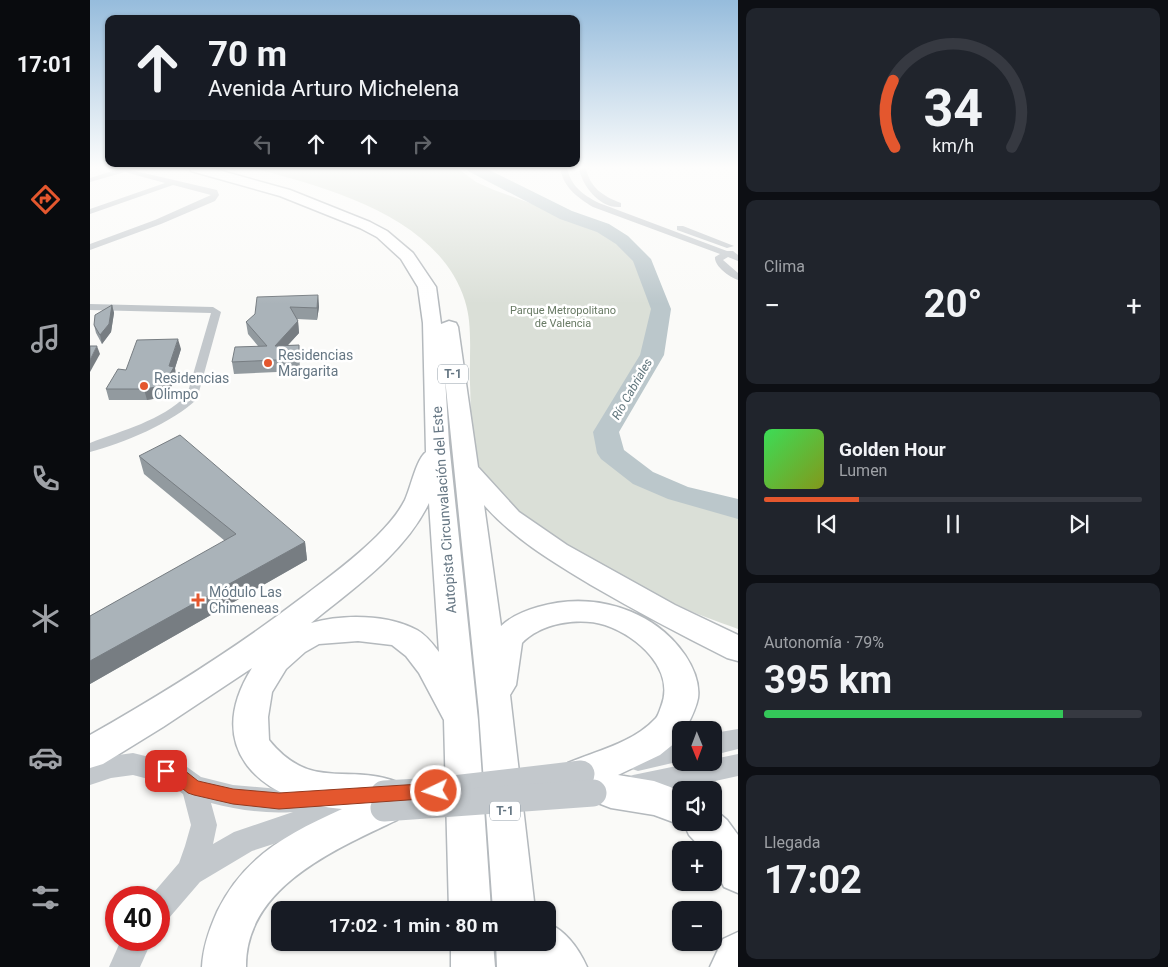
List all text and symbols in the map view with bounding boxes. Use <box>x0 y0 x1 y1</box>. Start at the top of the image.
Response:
text: 70 m <box>208 34 287 75</box>
icon: ahead <box>125 35 190 100</box>
text: 17:01 <box>17 52 73 77</box>
text: Avenida Arturo Michelena <box>208 76 459 101</box>
text: 34 <box>923 78 983 139</box>
icon: left <box>249 130 277 158</box>
icon: ahead <box>302 130 330 158</box>
icon: ahead <box>355 130 383 158</box>
icon: right <box>408 130 436 158</box>
text: km/h <box>932 135 974 156</box>
icon: directions <box>28 182 63 217</box>
text: Clima <box>764 257 805 276</box>
text: 20° <box>924 282 982 326</box>
text: − <box>764 289 780 322</box>
text: + <box>1126 289 1142 322</box>
park label: Parque Metropolitano de Valencia <box>510 304 616 330</box>
icon: music <box>28 321 63 356</box>
place label: Residencias Margarita <box>278 347 353 379</box>
water label: Río Cabriales <box>609 356 655 422</box>
marker: Residencias Margarita <box>262 357 274 369</box>
road number: T-1 <box>438 364 468 384</box>
place label: Residencias Olimpo <box>154 370 229 402</box>
marker: Residencias Olimpo <box>138 380 150 392</box>
street label: Autopista Circunvalación del Este <box>429 406 459 614</box>
text: Golden Hour <box>839 438 946 461</box>
icon: phone <box>28 461 63 496</box>
text: Lumen <box>839 461 887 480</box>
icon: previous <box>813 510 841 538</box>
icon: pause <box>939 510 967 538</box>
icon: next <box>1065 510 1093 538</box>
place label: Módulo Las Chimeneas <box>209 584 282 616</box>
marker: Módulo Las Chimeneas <box>191 593 205 607</box>
icon: climate <box>28 601 63 636</box>
text: Autonomía · 79% <box>764 633 884 652</box>
text: 395 km <box>764 658 892 702</box>
north arrow <box>672 721 722 771</box>
map controls <box>672 721 722 951</box>
icon: car <box>28 740 63 775</box>
pin <box>145 750 187 792</box>
icon: arrive <box>152 757 180 785</box>
position arrow <box>409 764 461 816</box>
button: sound <box>672 781 722 831</box>
road number: T-1 <box>490 801 520 820</box>
text: Llegada <box>764 833 820 852</box>
button: + <box>672 841 722 891</box>
text: 17:02 <box>764 858 862 902</box>
icon: filters <box>28 880 63 915</box>
speed limit sign: 40 <box>105 886 170 951</box>
button: − <box>672 901 722 951</box>
text: 17:02 · 1 min · 80 m <box>328 914 499 937</box>

